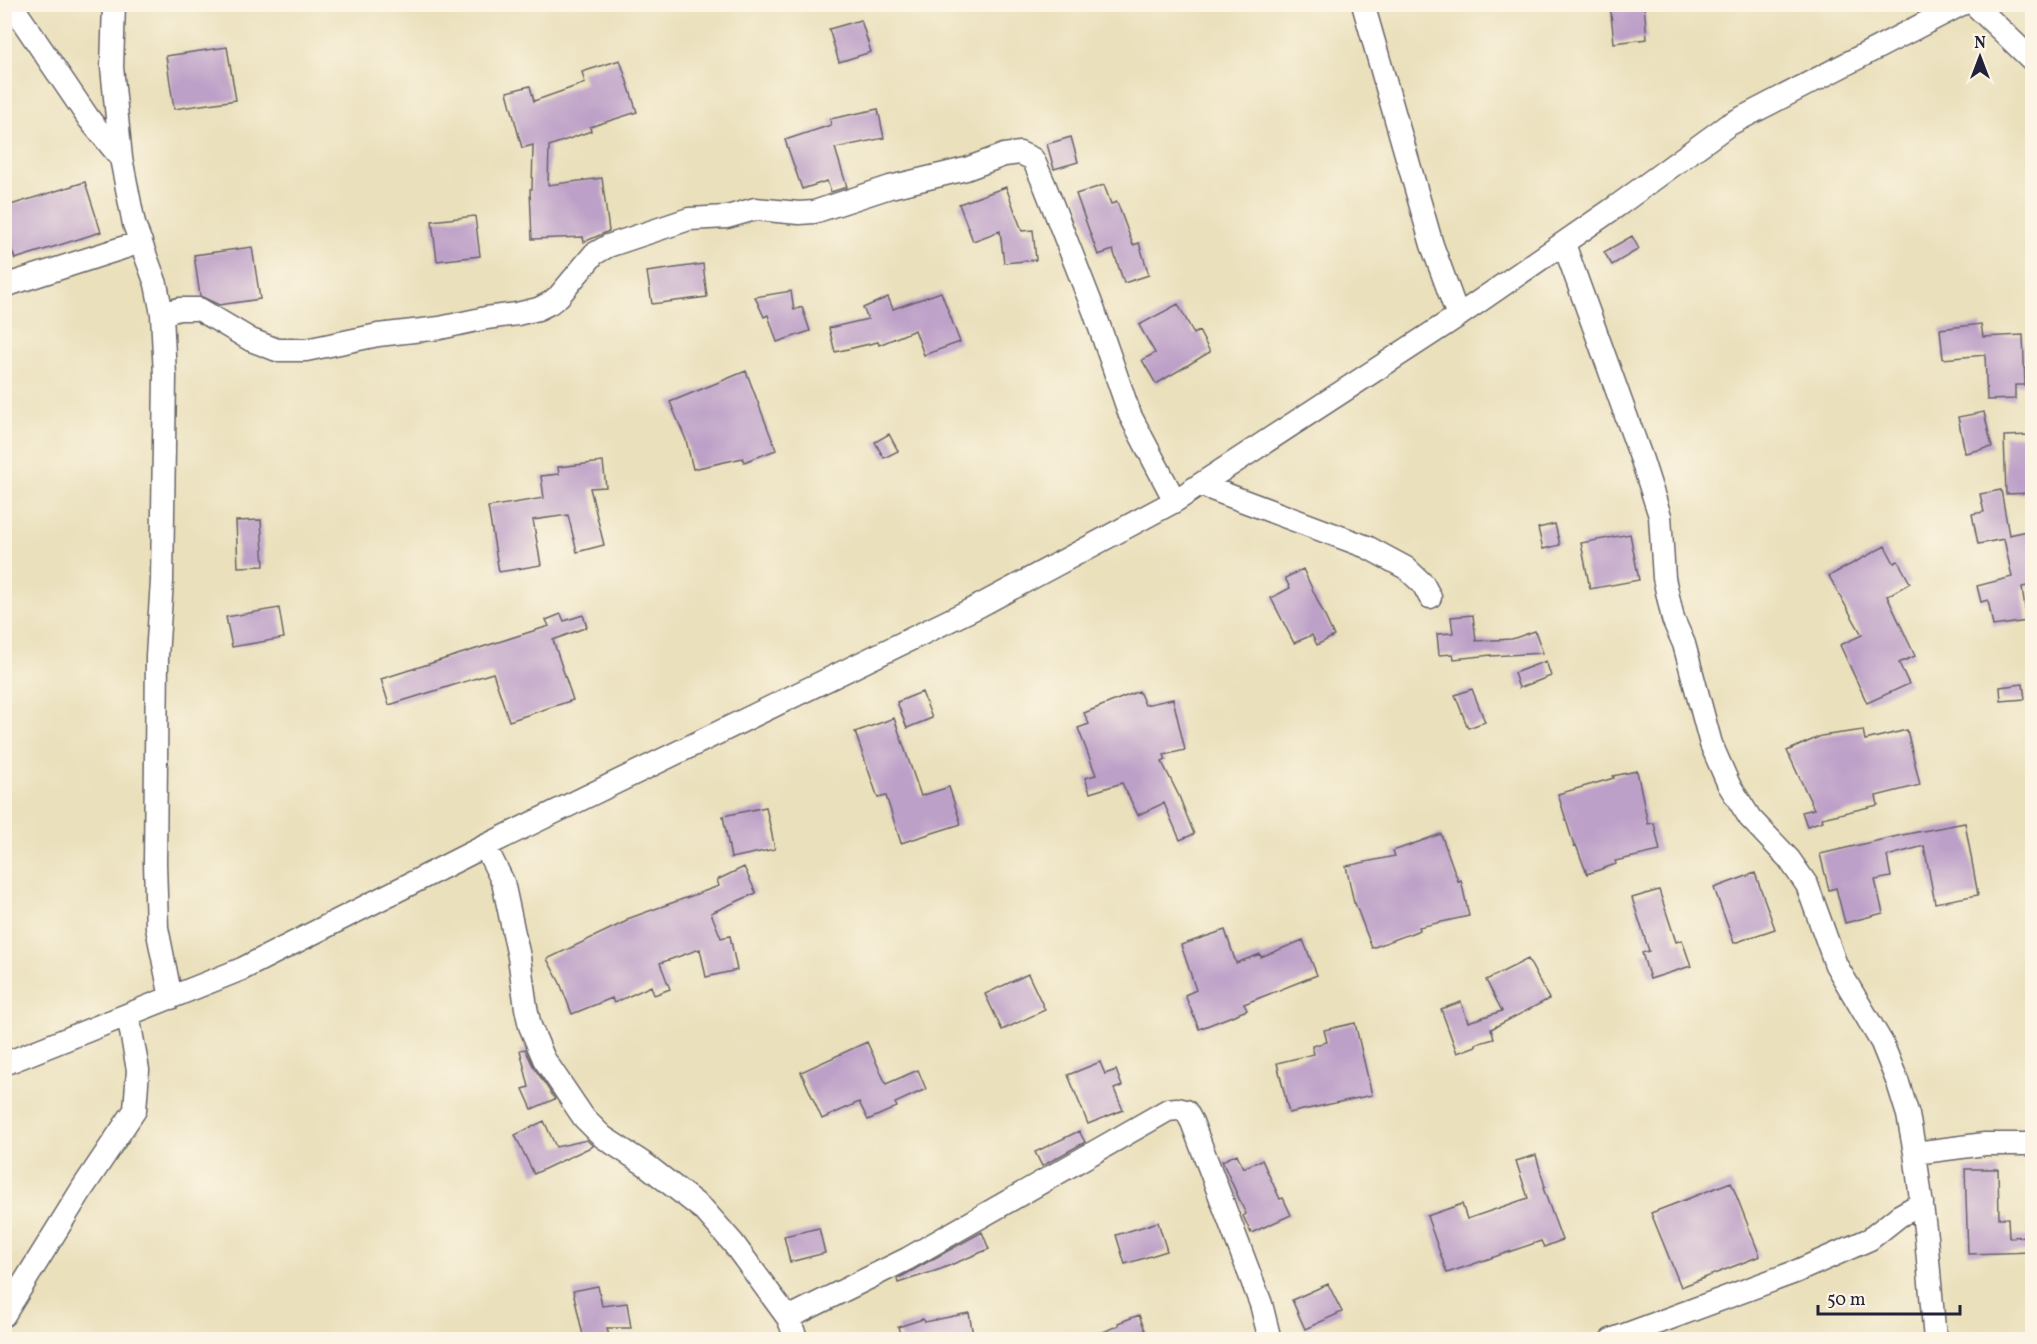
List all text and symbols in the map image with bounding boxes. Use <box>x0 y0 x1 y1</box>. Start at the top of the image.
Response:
north arrow <box>1950 27 2010 87</box>
text: N <box>1974 33 1986 55</box>
scale bar <box>1818 1278 1960 1316</box>
text: 50 m <box>1827 1288 1866 1313</box>

